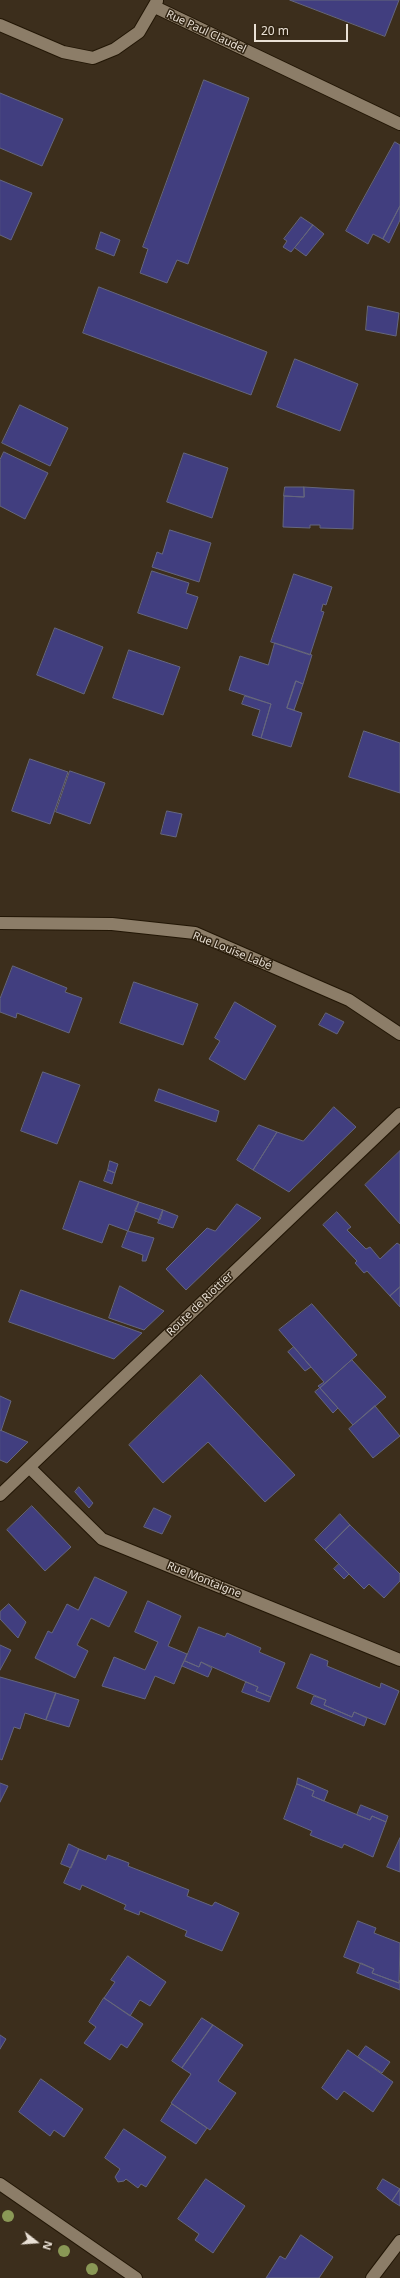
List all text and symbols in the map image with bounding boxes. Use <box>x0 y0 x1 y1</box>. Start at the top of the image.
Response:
street label: Rue Paul Claudel <box>164 8 248 56</box>
scale bar <box>256 16 350 42</box>
text: 20 m <box>261 22 289 39</box>
street label: Rue Louise Labé <box>191 929 273 973</box>
street label: Route de Riottier <box>164 1269 236 1339</box>
street label: Rue Montaigne <box>165 1559 243 1601</box>
north arrow <box>16 2222 56 2262</box>
text: N <box>39 2239 56 2252</box>

